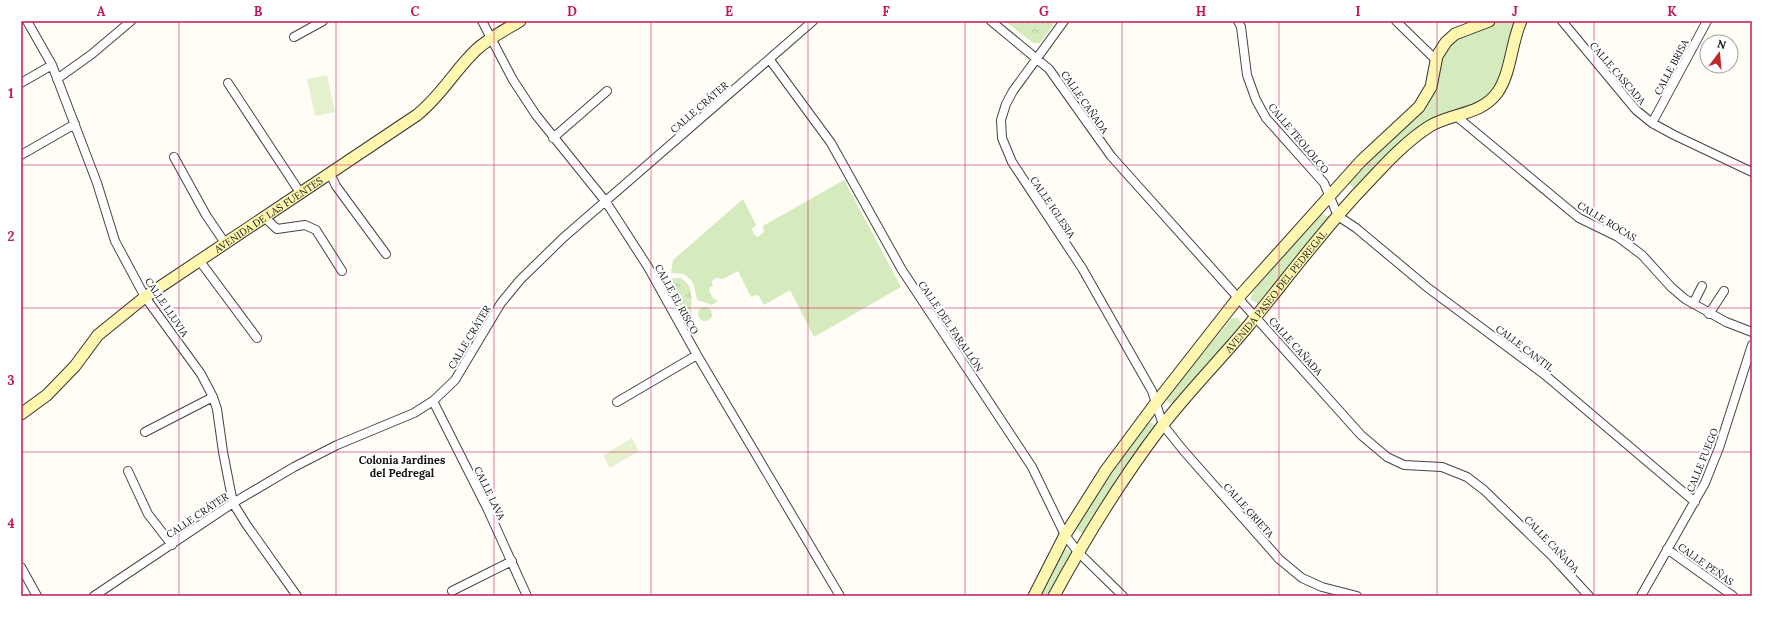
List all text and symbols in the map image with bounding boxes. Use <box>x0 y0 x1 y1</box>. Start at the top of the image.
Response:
text: A <box>97 3 106 20</box>
text: B <box>254 3 263 20</box>
text: C <box>411 3 420 20</box>
text: D <box>567 3 577 20</box>
text: E <box>725 3 733 20</box>
text: F <box>882 3 890 20</box>
text: G <box>1039 3 1049 20</box>
text: H <box>1196 3 1206 20</box>
text: I <box>1355 3 1361 20</box>
text: J <box>1512 3 1518 20</box>
text: K <box>1667 3 1677 20</box>
north arrow <box>1699 34 1739 74</box>
street label: CALLE BRISA <box>1651 36 1692 97</box>
text: N <box>1716 36 1728 52</box>
street label: CALLE CASCADA <box>1587 39 1649 108</box>
street label: CALLE CAÑADA <box>1058 68 1112 137</box>
street label: CALLE CRÁTER <box>668 78 731 136</box>
text: 1 <box>8 85 14 102</box>
street label: CALLE TEOLOLCO <box>1265 100 1332 176</box>
street label: AVENIDA DE LAS FUENTES <box>211 174 326 256</box>
street label: CALLE IGLESIA <box>1027 174 1078 241</box>
street label: CALLE ROCAS <box>1575 199 1639 244</box>
street label: AVENIDA PASEO DEL PEDREGAL <box>1222 227 1330 356</box>
text: 2 <box>8 228 15 245</box>
street label: CALLE EL RISCO <box>652 262 701 337</box>
street label: CALLE LLUVIA <box>142 275 192 340</box>
street label: CALLE DEL FARALLÓN <box>915 278 986 374</box>
street label: CALLE CRÁTER <box>445 302 494 372</box>
street label: CALLE CAÑADA <box>1266 314 1326 379</box>
street label: CALLE CANTIL <box>1493 322 1557 375</box>
text: 3 <box>7 372 15 389</box>
street label: CALLE FUEGO <box>1684 426 1721 494</box>
district label: Colonia Jardines del Pedregal <box>359 453 445 480</box>
street label: CALLE LAVA <box>471 464 508 523</box>
street label: CALLE GRIETA <box>1221 480 1277 541</box>
street label: CALLE CRÁTER <box>164 489 231 541</box>
street label: CALLE CAÑADA <box>1521 513 1583 576</box>
text: 4 <box>7 515 15 532</box>
street label: CALLE PEÑAS <box>1675 540 1736 589</box>

